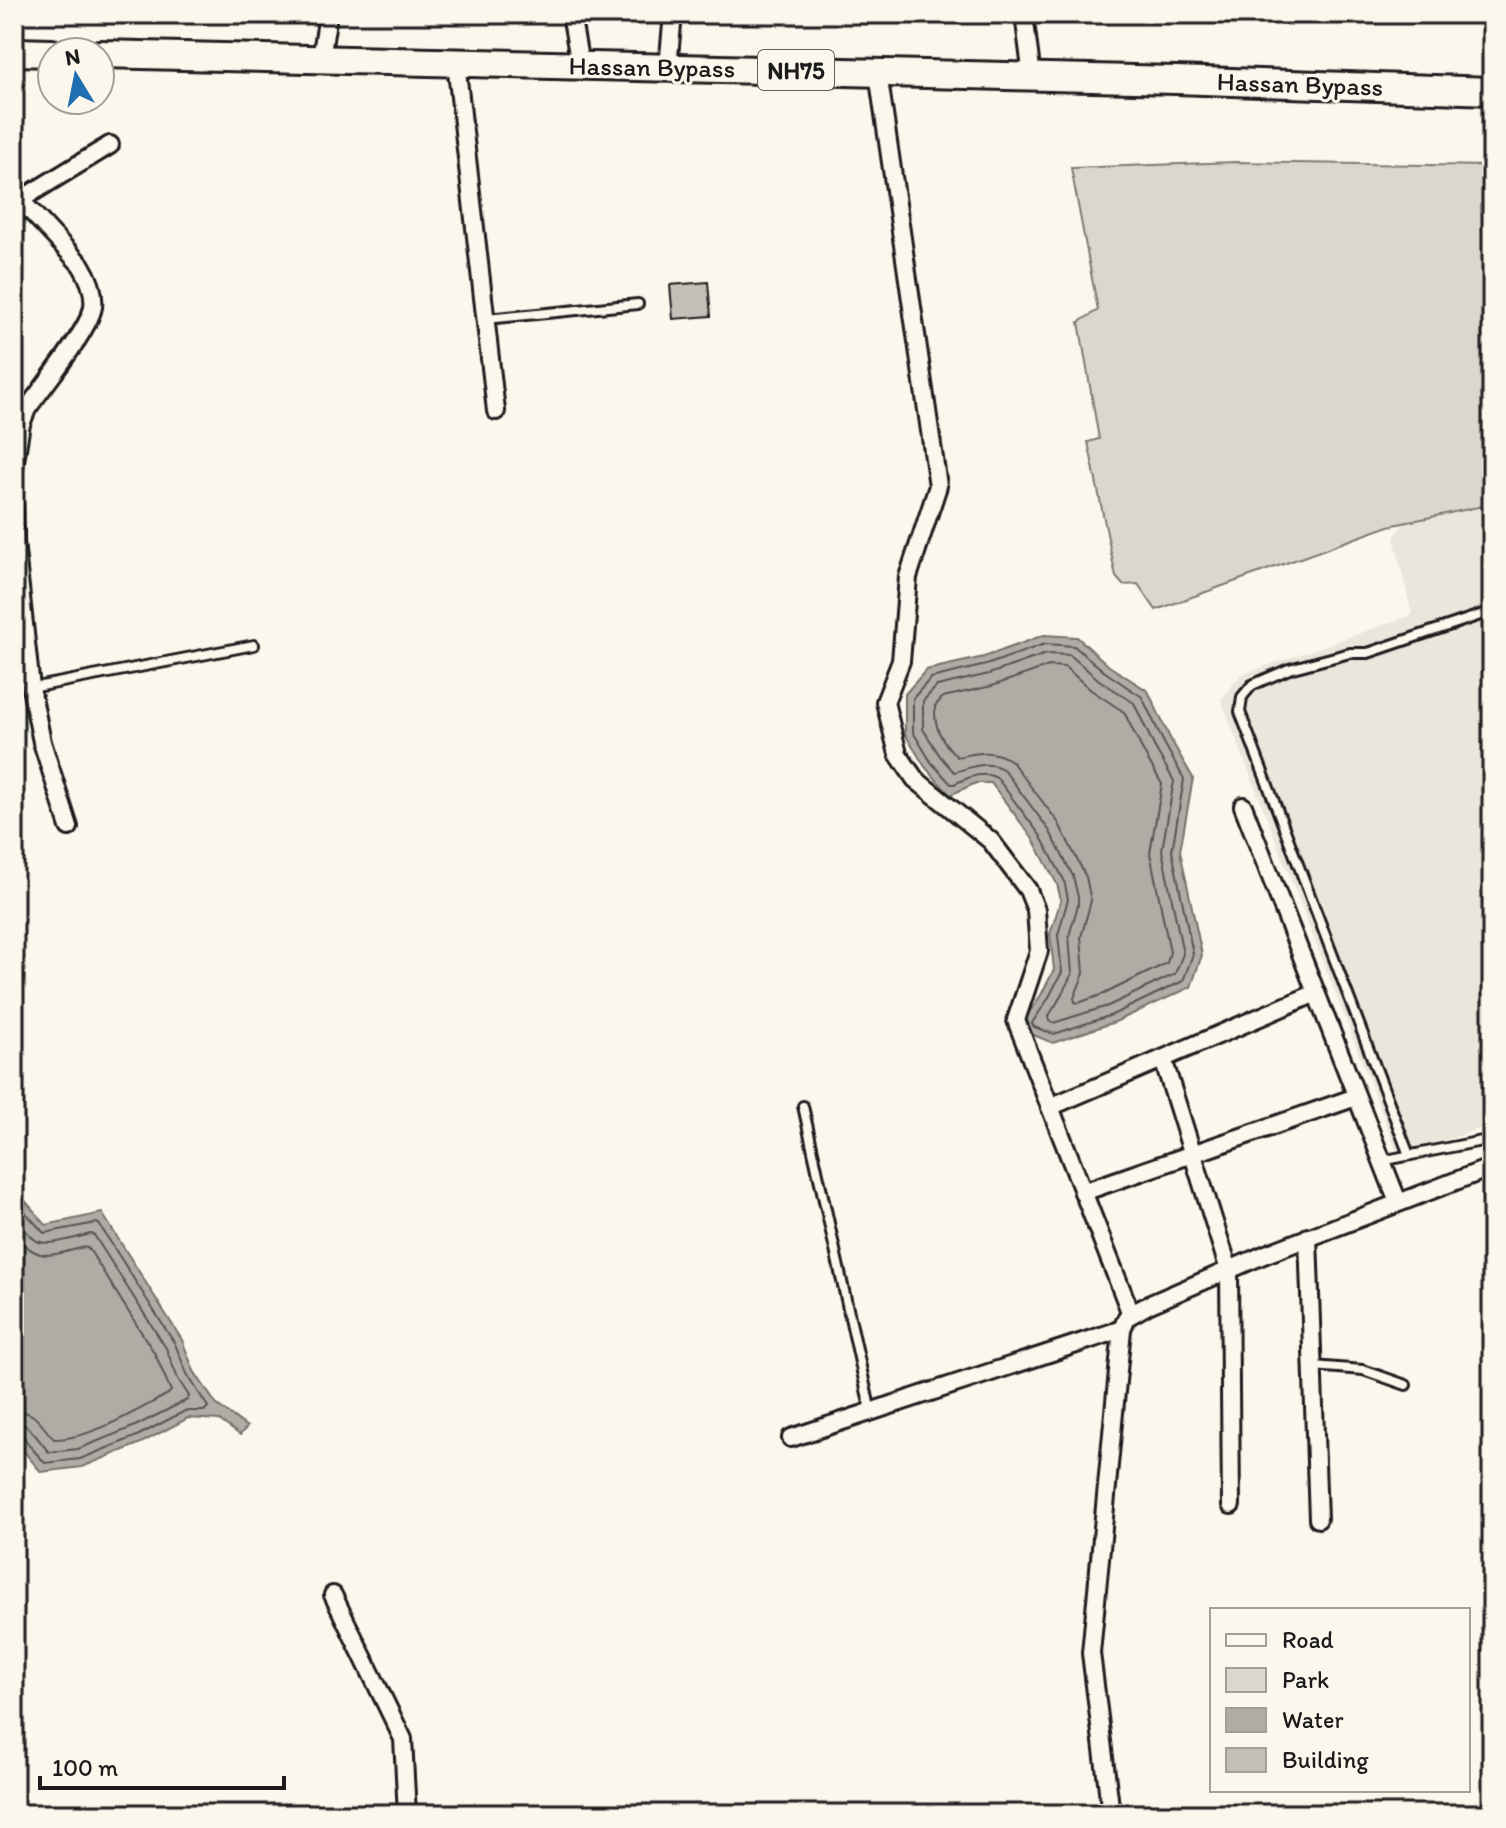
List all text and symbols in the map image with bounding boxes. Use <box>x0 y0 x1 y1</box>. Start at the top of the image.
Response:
north arrow <box>36 36 116 116</box>
text: N <box>63 42 82 71</box>
street label: Hassan Bypass <box>568 50 736 84</box>
road number: NH75 <box>758 50 834 90</box>
street label: Hassan Bypass <box>1216 65 1384 103</box>
legend <box>1210 1608 1470 1792</box>
text: Road <box>1282 1625 1334 1654</box>
text: Park <box>1282 1665 1329 1694</box>
text: Water <box>1282 1705 1344 1734</box>
scale bar <box>40 1740 284 1790</box>
text: Building <box>1282 1745 1369 1774</box>
text: 100 m <box>52 1753 118 1782</box>

